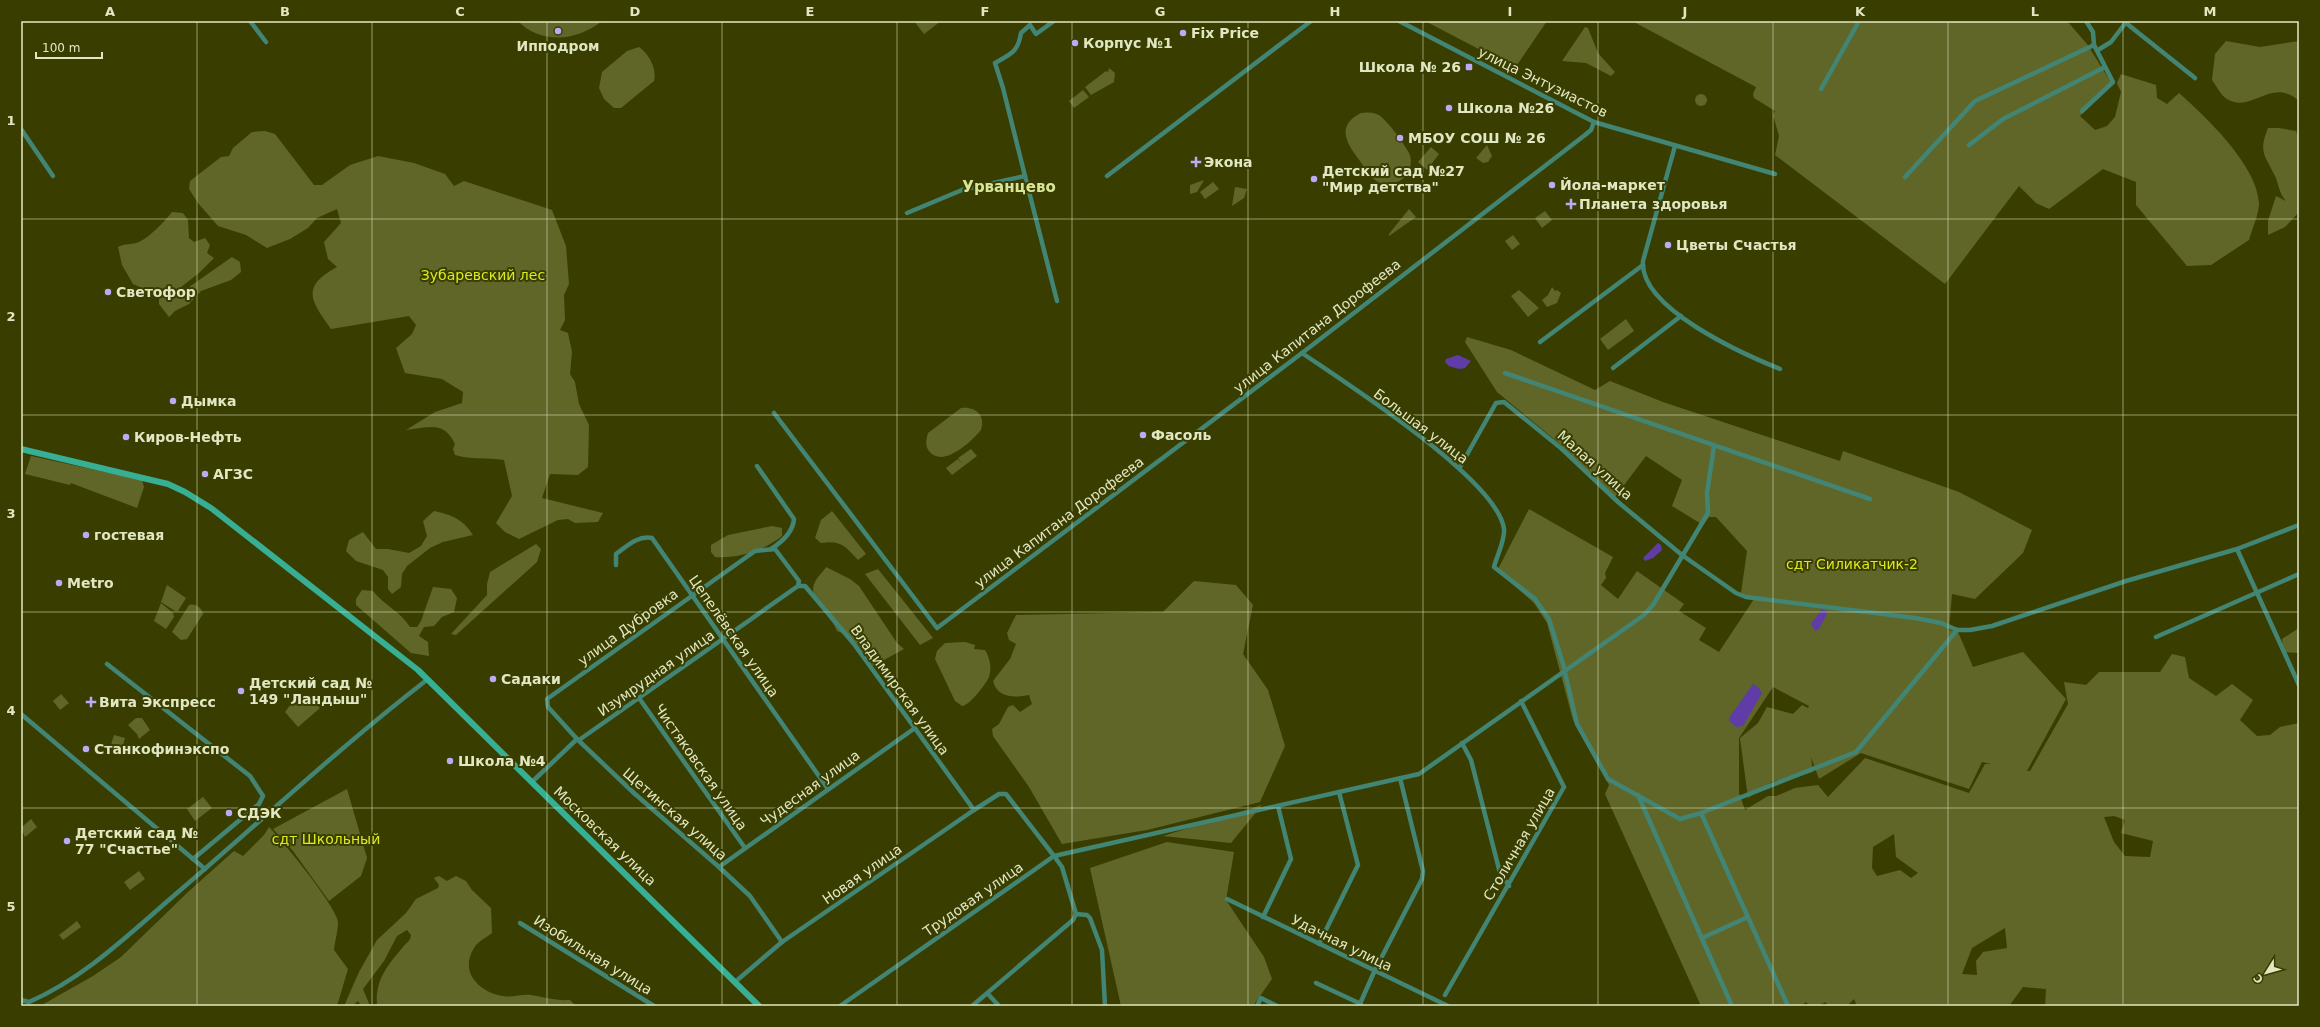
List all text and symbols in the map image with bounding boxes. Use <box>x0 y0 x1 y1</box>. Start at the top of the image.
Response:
text: A <box>105 4 115 19</box>
text: B <box>280 4 290 19</box>
text: C <box>455 4 465 19</box>
text: D <box>630 4 641 19</box>
text: E <box>806 4 814 19</box>
text: F <box>981 4 989 19</box>
text: G <box>1155 4 1165 19</box>
text: H <box>1330 4 1340 19</box>
text: I <box>1508 4 1512 19</box>
text: J <box>1682 4 1687 19</box>
text: K <box>1855 4 1866 19</box>
text: L <box>2031 4 2039 19</box>
text: M <box>2204 4 2216 19</box>
place label: Fix Price <box>1191 25 1259 41</box>
marker: Ипподром <box>553 26 563 36</box>
marker: Fix Price <box>1178 28 1188 38</box>
scale bar <box>36 34 102 60</box>
place label: Корпус №1 <box>1083 35 1173 51</box>
place label: Ипподром <box>516 38 600 54</box>
marker: Корпус №1 <box>1070 38 1080 48</box>
text: 100 m <box>42 41 80 55</box>
street label: улица Энтузиастов <box>1476 44 1610 120</box>
place label: Школа № 26 <box>1359 59 1461 75</box>
marker: Школа № 26 <box>1464 62 1474 72</box>
place label: Школа №26 <box>1457 100 1554 116</box>
marker: Школа №26 <box>1444 103 1454 113</box>
text: 1 <box>6 113 16 128</box>
place label: МБОУ СОШ № 26 <box>1408 130 1546 146</box>
marker: МБОУ СОШ № 26 <box>1395 133 1405 143</box>
place label: Экона <box>1204 154 1253 170</box>
marker: Экона <box>1191 157 1201 167</box>
place label: Детский сад №27 "Мир детства" <box>1322 163 1465 195</box>
marker: Детский сад №27 "Мир детства" <box>1309 174 1319 184</box>
place label: Йола-маркет <box>1560 177 1666 193</box>
district label: Урванцево <box>962 178 1056 196</box>
marker: Йола-маркет <box>1547 180 1557 190</box>
place label: Планета здоровья <box>1579 196 1727 212</box>
marker: Планета здоровья <box>1566 199 1576 209</box>
place label: Цветы Счастья <box>1676 237 1797 253</box>
marker: Цветы Счастья <box>1663 240 1673 250</box>
street label: улица Капитана Дорофеева <box>1230 256 1404 396</box>
park label: Зубаревский лес <box>421 267 545 283</box>
place label: Светофор <box>116 284 196 300</box>
marker: Светофор <box>103 287 113 297</box>
text: 2 <box>6 309 16 324</box>
street label: Большая улица <box>1371 385 1471 467</box>
place label: Дымка <box>181 393 237 409</box>
marker: Дымка <box>168 396 178 406</box>
place label: Фасоль <box>1151 427 1212 443</box>
street label: Малая улица <box>1554 427 1636 503</box>
place label: Киров-Нефть <box>134 429 242 445</box>
marker: Фасоль <box>1138 430 1148 440</box>
marker: Киров-Нефть <box>121 432 131 442</box>
street label: улица Капитана Дорофеева <box>971 453 1147 591</box>
place label: АГЗС <box>213 466 253 482</box>
marker: АГЗС <box>200 469 210 479</box>
text: 3 <box>6 506 16 521</box>
place label: гостевая <box>94 527 164 543</box>
marker: гостевая <box>81 530 91 540</box>
park label: сдт Силикатчик-2 <box>1786 556 1918 572</box>
street label: Цепелёвская улица <box>686 572 782 700</box>
place label: Metro <box>67 575 114 591</box>
marker: Metro <box>54 578 64 588</box>
street label: улица Дубровка <box>575 585 681 669</box>
street label: Владимирская улица <box>848 622 952 758</box>
street label: Изумрудная улица <box>595 627 717 719</box>
place label: Садаки <box>501 671 561 687</box>
marker: Садаки <box>488 674 498 684</box>
place label: Детский сад № 149 "Ландыш" <box>249 675 372 707</box>
marker: Детский сад № 149 "Ландыш" <box>236 686 246 696</box>
place label: Вита Экспресс <box>99 694 216 710</box>
marker: Вита Экспресс <box>86 697 96 707</box>
street label: Чистяковская улица <box>651 701 751 833</box>
text: 4 <box>6 703 16 718</box>
place label: Станкофинэкспо <box>94 741 230 757</box>
marker: Станкофинэкспо <box>81 744 91 754</box>
street label: Чудесная улица <box>757 747 863 829</box>
place label: Школа №4 <box>458 753 546 769</box>
marker: Школа №4 <box>445 756 455 766</box>
street label: Щетинская улица <box>620 765 730 863</box>
street label: Московская улица <box>551 783 659 889</box>
street label: Столичная улица <box>1480 785 1558 903</box>
place label: СДЭК <box>237 805 282 821</box>
marker: СДЭК <box>224 808 234 818</box>
place label: Детский сад № 77 "Счастье" <box>75 825 198 857</box>
park label: сдт Школьный <box>272 831 380 847</box>
marker: Детский сад № 77 "Счастье" <box>62 836 72 846</box>
street label: Новая улица <box>819 841 905 907</box>
street label: Трудовая улица <box>919 859 1026 940</box>
text: 5 <box>6 899 16 914</box>
street label: Изобильная улица <box>531 912 655 998</box>
street label: Удачная улица <box>1289 912 1395 974</box>
north arrow <box>2246 953 2286 993</box>
text: С <box>2251 972 2266 986</box>

